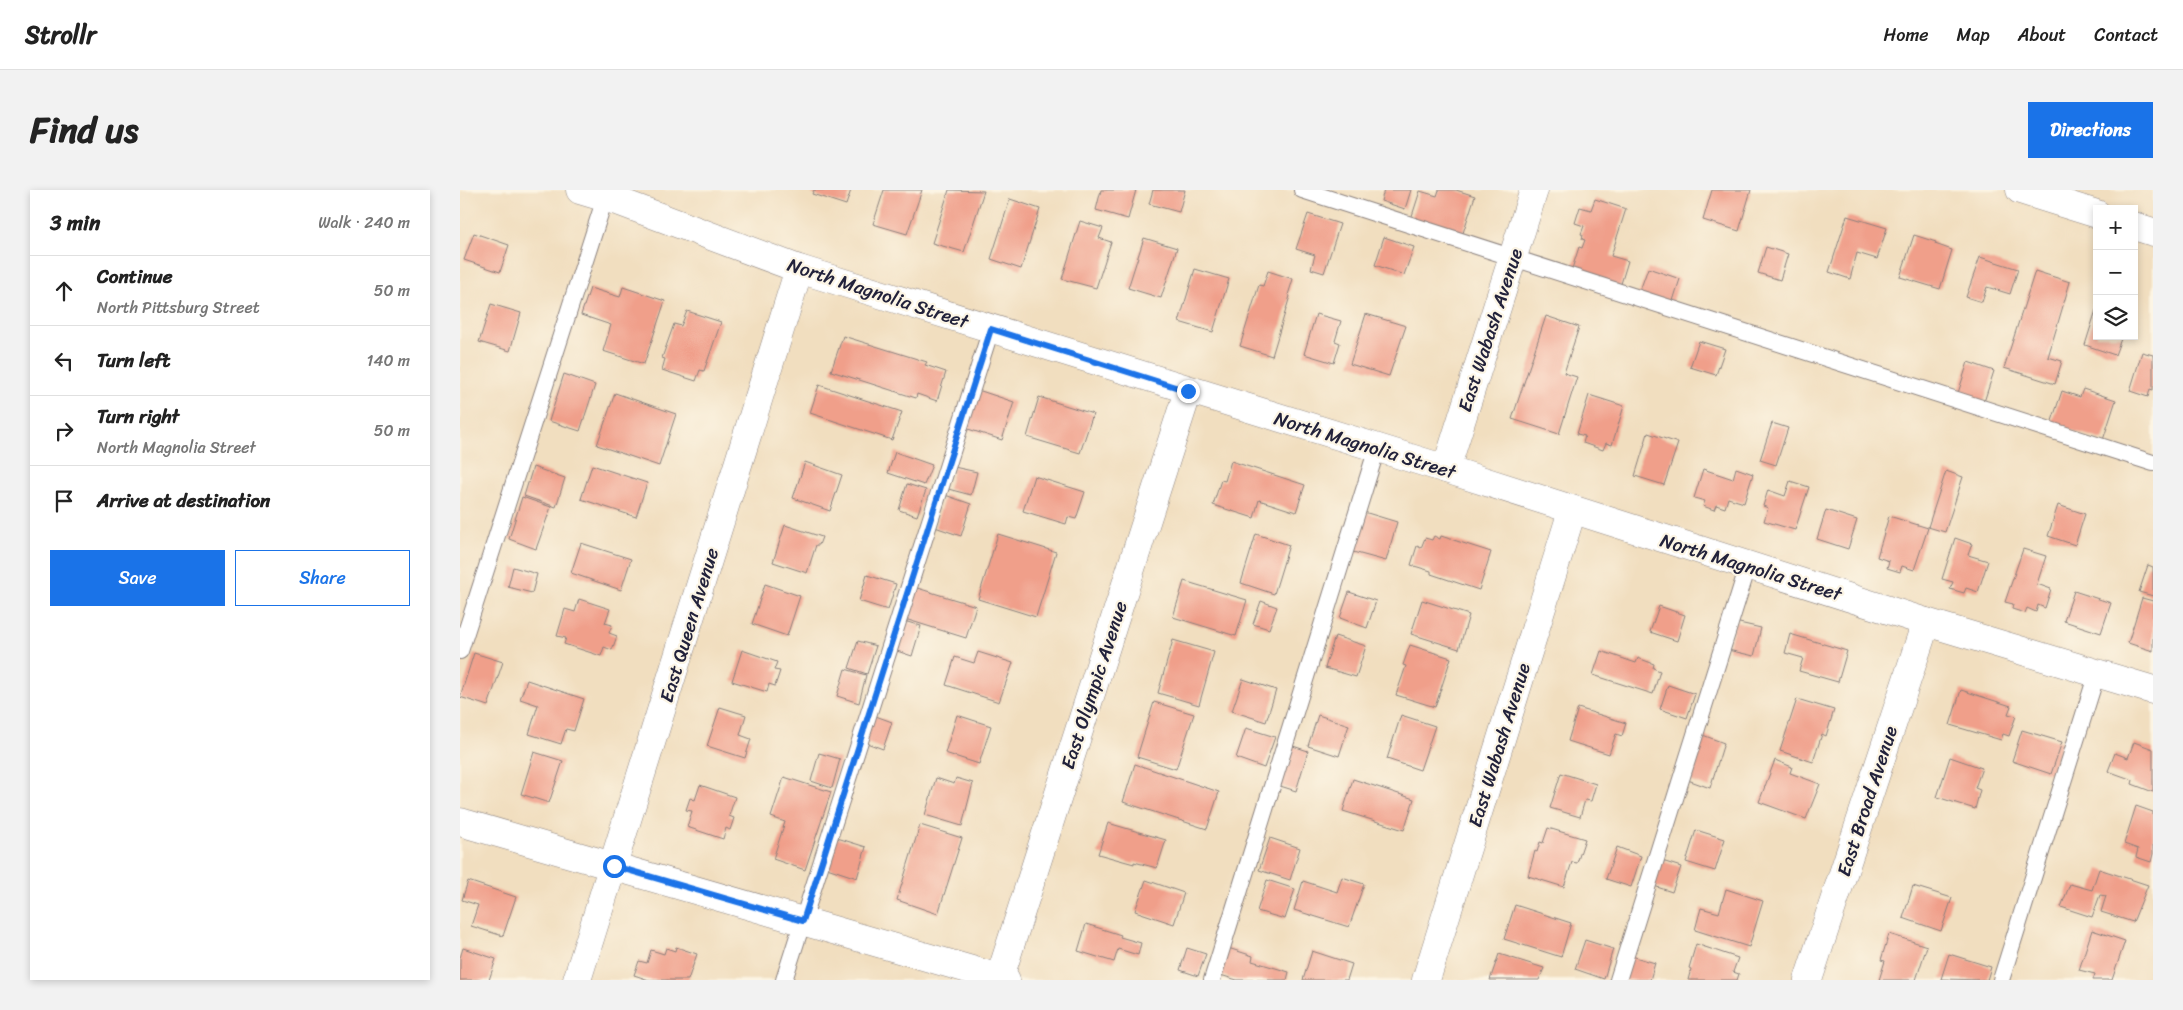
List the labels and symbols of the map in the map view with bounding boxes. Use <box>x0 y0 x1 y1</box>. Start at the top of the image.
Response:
street label: East Wabash Avenue <box>1448 244 1532 416</box>
street label: North Magnolia Street <box>783 248 974 338</box>
route end <box>1177 380 1200 403</box>
street label: North Magnolia Street <box>1270 402 1461 489</box>
street label: North Magnolia Street <box>1656 524 1847 611</box>
street label: East Queen Avenue <box>650 543 728 706</box>
street label: East Olympic Avenue <box>1051 596 1137 773</box>
street label: East Wabash Avenue <box>1458 659 1540 831</box>
street label: East Broad Avenue <box>1827 721 1907 881</box>
route start <box>603 855 626 878</box>

